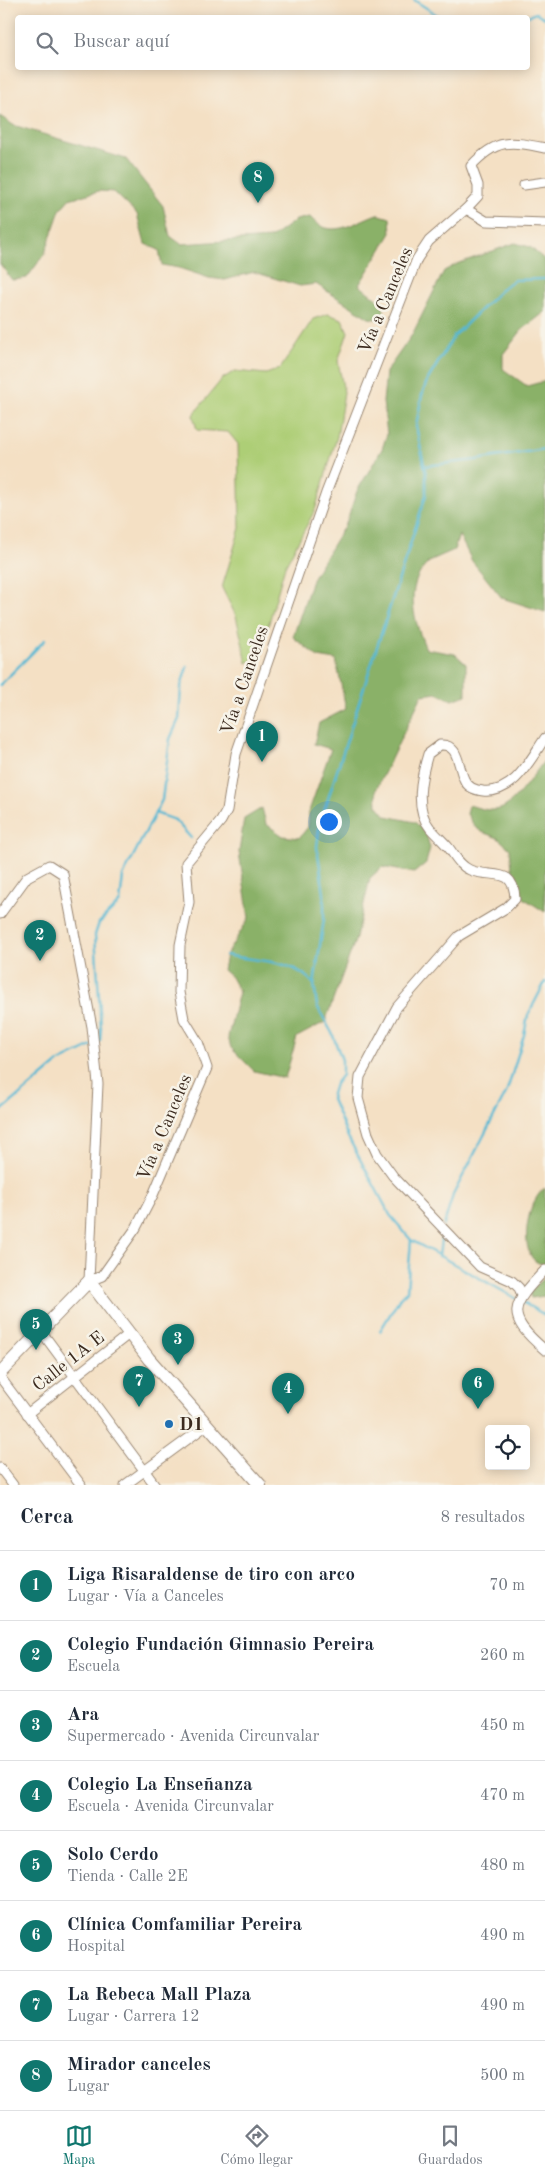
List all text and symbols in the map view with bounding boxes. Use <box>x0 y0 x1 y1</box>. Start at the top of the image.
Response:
search box <box>15 15 530 70</box>
icon: search <box>33 29 61 57</box>
text: Buscar aquí <box>73 33 169 52</box>
pin: 8 <box>242 162 274 203</box>
street label: Vía a Canceles <box>355 244 416 356</box>
street label: Vía a Canceles <box>218 624 272 737</box>
pin: 1 <box>246 721 278 762</box>
your location <box>316 809 342 835</box>
pin: 2 <box>24 920 56 961</box>
street label: Vía a Canceles <box>134 1071 195 1183</box>
pin: 5 <box>20 1309 52 1350</box>
pin: 3 <box>162 1324 194 1365</box>
street label: Calle 1A E <box>29 1328 108 1395</box>
pin: 7 <box>123 1366 155 1407</box>
pin: 6 <box>462 1368 494 1409</box>
pin: 4 <box>272 1373 304 1414</box>
place label: D1 <box>179 1416 204 1434</box>
marker: D1 <box>163 1418 175 1430</box>
map controls <box>485 1425 530 1470</box>
button: locate <box>485 1425 530 1470</box>
text: Cerca <box>20 1507 73 1528</box>
text: 8 resultados <box>441 1510 525 1526</box>
text: Liga Risaraldense de tiro con arco <box>67 1566 355 1585</box>
text: 1 <box>31 1578 41 1594</box>
text: 70 m <box>489 1578 525 1594</box>
text: Lugar · Vía a Canceles <box>67 1589 224 1605</box>
text: Colegio Fundación Gimnasio Pereira <box>67 1636 374 1655</box>
text: 2 <box>31 1648 41 1664</box>
text: 260 m <box>480 1648 525 1664</box>
text: Escuela <box>67 1659 120 1675</box>
text: Ara <box>67 1706 99 1725</box>
text: 3 <box>31 1718 41 1734</box>
text: 450 m <box>480 1718 525 1734</box>
text: Supermercado · Avenida Circunvalar <box>67 1729 319 1745</box>
text: Colegio La Enseñanza <box>67 1776 253 1795</box>
text: 4 <box>31 1788 41 1804</box>
text: 470 m <box>480 1788 525 1804</box>
text: Escuela · Avenida Circunvalar <box>67 1799 274 1815</box>
text: Solo Cerdo <box>67 1846 159 1865</box>
text: 5 <box>31 1858 41 1874</box>
text: 480 m <box>480 1858 525 1874</box>
text: Tienda · Calle 2E <box>67 1869 188 1885</box>
text: Clínica Comfamiliar Pereira <box>67 1916 302 1935</box>
text: 6 <box>31 1928 41 1944</box>
text: 490 m <box>480 1928 525 1944</box>
text: Hospital <box>67 1939 125 1955</box>
text: La Rebeca Mall Plaza <box>67 1986 251 2005</box>
text: 7 <box>31 1998 41 2014</box>
text: 490 m <box>480 1998 525 2014</box>
text: Lugar · Carrera 12 <box>67 2009 199 2025</box>
text: Mirador canceles <box>67 2056 211 2075</box>
text: 8 <box>31 2068 41 2084</box>
text: 500 m <box>480 2068 525 2084</box>
text: Lugar <box>67 2079 109 2095</box>
tab: Mapa <box>62 2122 95 2169</box>
tab: Cómo llegar <box>220 2122 293 2169</box>
tab: Guardados <box>418 2122 483 2169</box>

